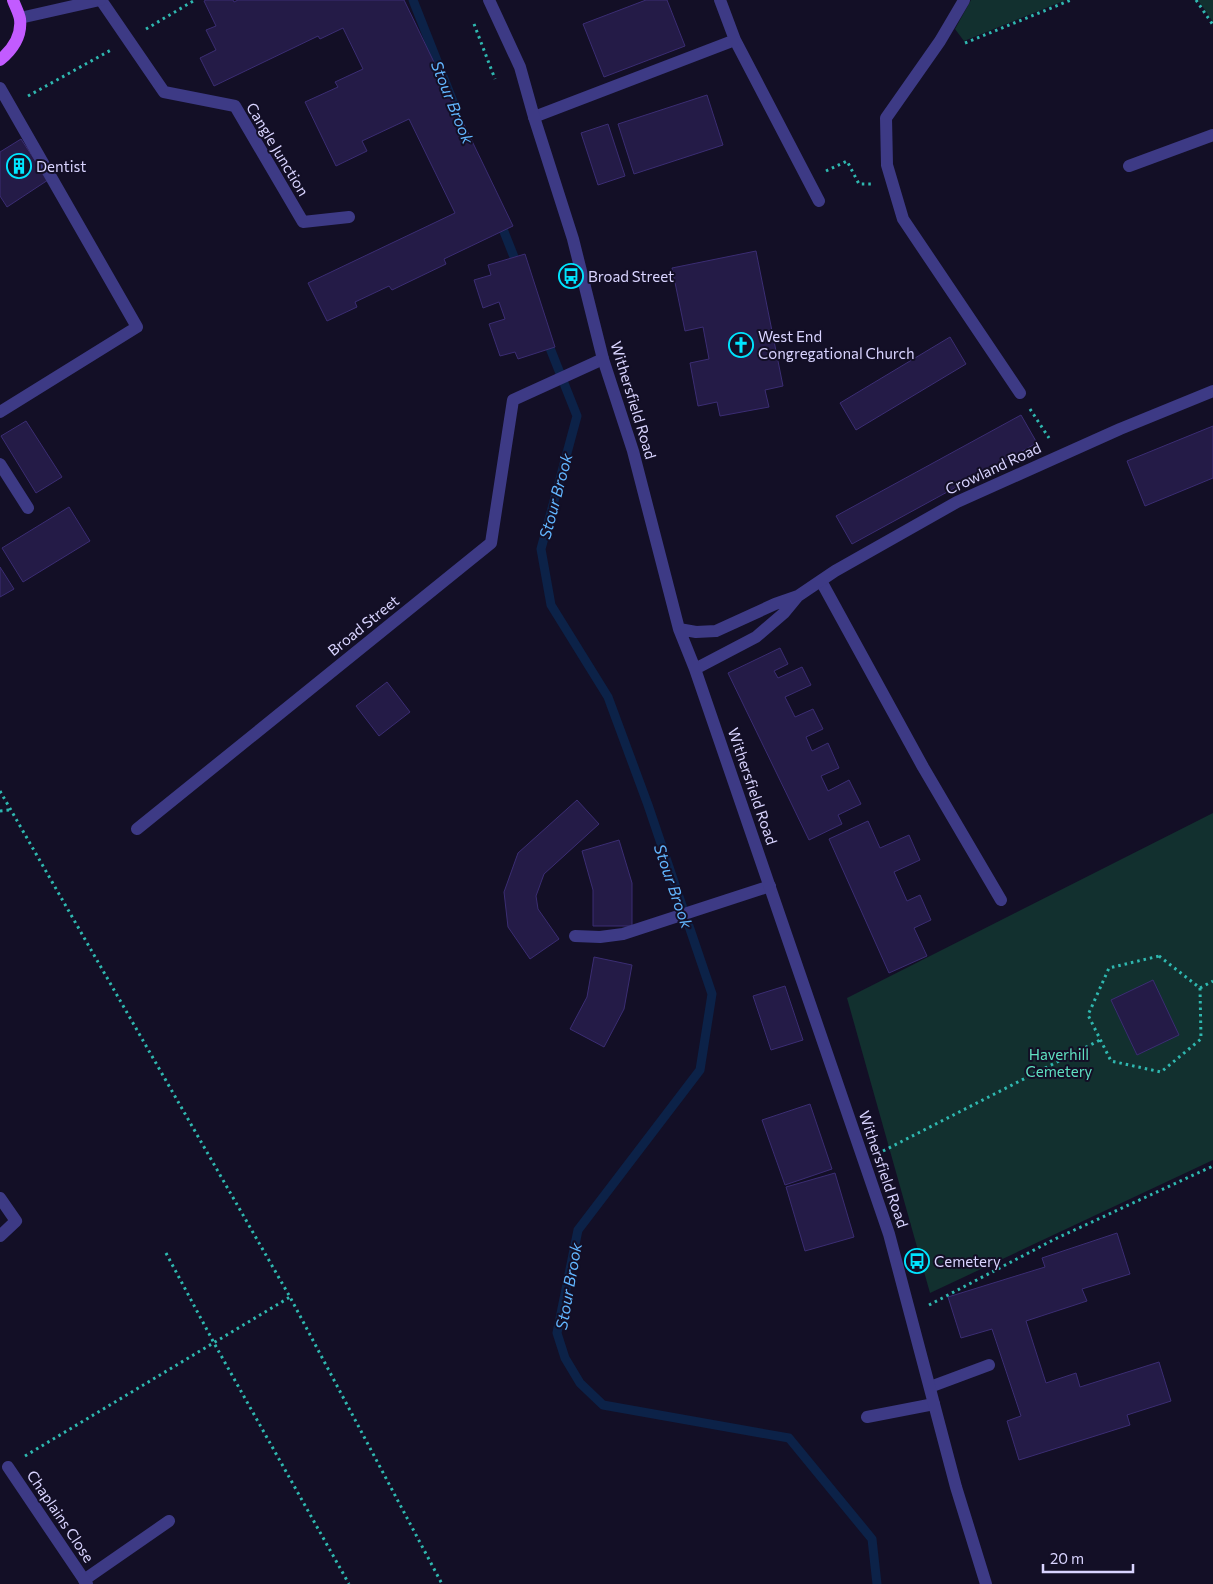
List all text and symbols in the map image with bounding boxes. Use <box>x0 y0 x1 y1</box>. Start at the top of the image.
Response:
water label: Stour Brook <box>428 58 478 147</box>
street label: Cangle Junction <box>243 99 313 199</box>
building icon: Dentist <box>6 153 32 179</box>
place label: Dentist <box>36 157 87 175</box>
bus stop icon: Broad Street <box>558 263 584 289</box>
place label: Broad Street <box>588 267 674 285</box>
place label: West End Congregational Church <box>758 327 915 362</box>
church icon: West End Congregational Church <box>728 332 754 358</box>
street label: Withersfield Road <box>607 339 661 461</box>
street label: Crowland Road <box>942 438 1044 498</box>
water label: Stour Brook <box>534 451 576 541</box>
street label: Broad Street <box>324 591 402 659</box>
street label: Withersfield Road <box>725 725 781 847</box>
water label: Stour Brook <box>651 841 697 931</box>
park label: Haverhill Cemetery <box>1026 1045 1093 1080</box>
street label: Withersfield Road <box>856 1108 912 1230</box>
water label: Stour Brook <box>551 1241 585 1331</box>
bus stop icon: Cemetery <box>904 1248 930 1274</box>
place label: Cemetery <box>934 1252 1001 1270</box>
street label: Chaplains Close <box>24 1467 98 1565</box>
scale bar <box>1043 1542 1133 1574</box>
text: 20 m <box>1050 1549 1084 1567</box>

